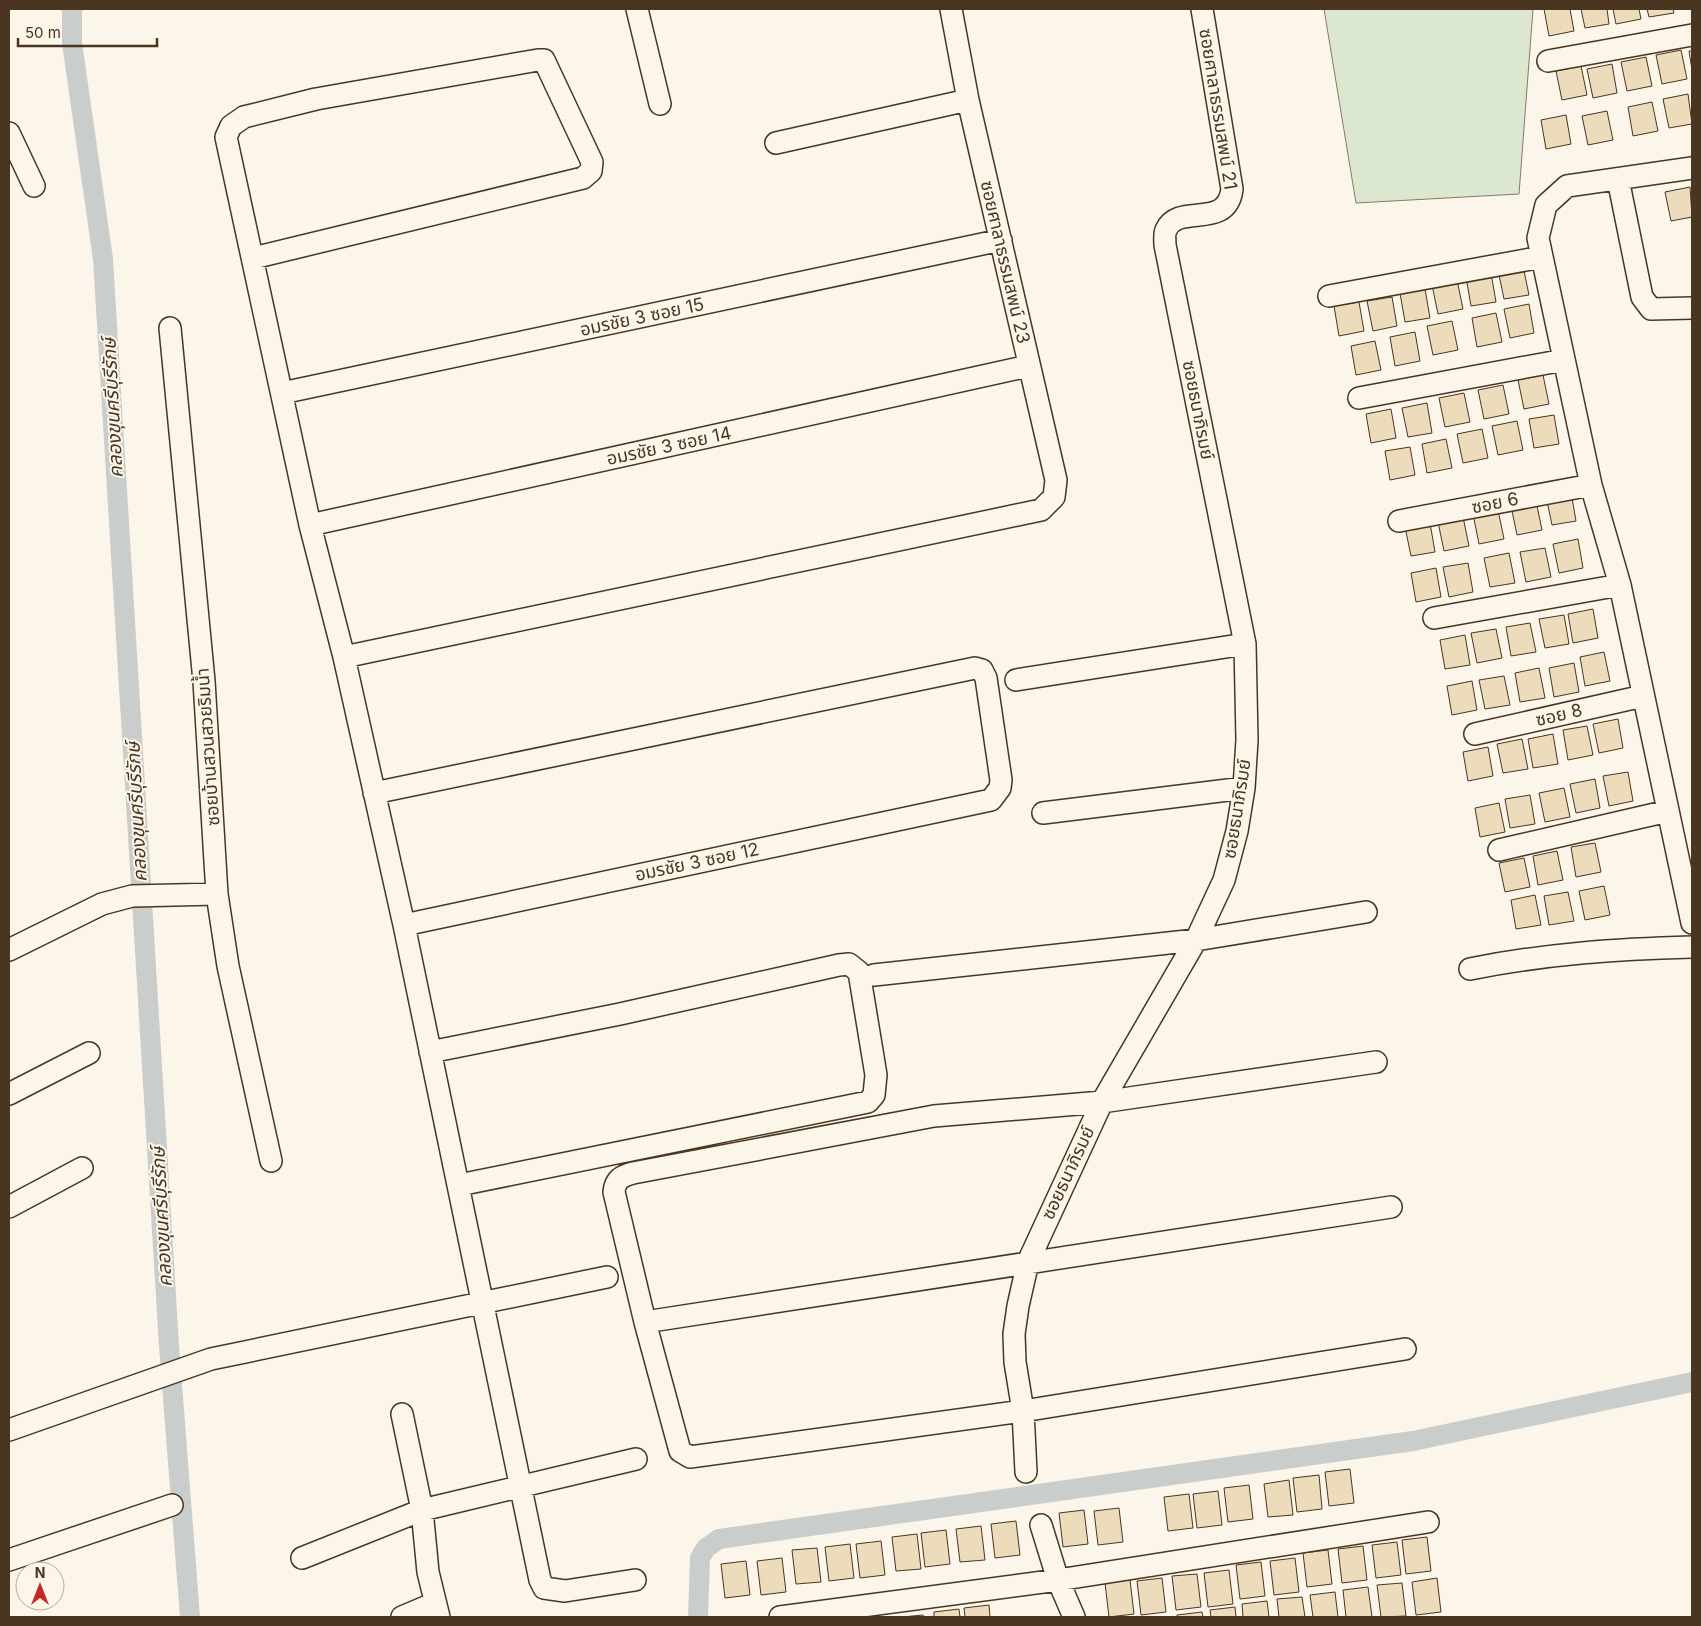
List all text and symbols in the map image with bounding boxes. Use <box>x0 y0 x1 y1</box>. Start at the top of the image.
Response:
scale bar <box>18 15 156 47</box>
text: 50 m <box>25 23 61 42</box>
street label: ซอยศาลาธรรมสพน์ 21 <box>1195 27 1242 191</box>
street label: ซอยศาลาธรรมสพน์ 23 <box>977 178 1034 345</box>
street label: อมรชัย 3 ซอย 15 <box>578 293 706 340</box>
water label: คลองขุนศรีบุรีรักษ์ <box>97 334 128 479</box>
street label: ซอยธนาภิรมย์ <box>1179 359 1218 461</box>
street label: อมรชัย 3 ซอย 14 <box>605 422 733 469</box>
street label: ซอย 6 <box>1470 488 1520 517</box>
street label: ซอยบ้านสวนสวยริมน้ำ <box>190 667 224 827</box>
street label: ซอย 8 <box>1534 699 1584 730</box>
water label: คลองขุนศรีบุรีรักษ์ <box>121 738 152 883</box>
street label: ซอยธนาภิรมย์ <box>1218 757 1255 860</box>
street label: อมรชัย 3 ซอย 12 <box>633 838 761 885</box>
street label: ซอยธนาภิรมย์ <box>1037 1123 1098 1223</box>
water label: คลองขุนศรีบุรีรักษ์ <box>146 1143 177 1288</box>
north arrow <box>15 1561 65 1611</box>
text: N <box>35 1564 45 1581</box>

